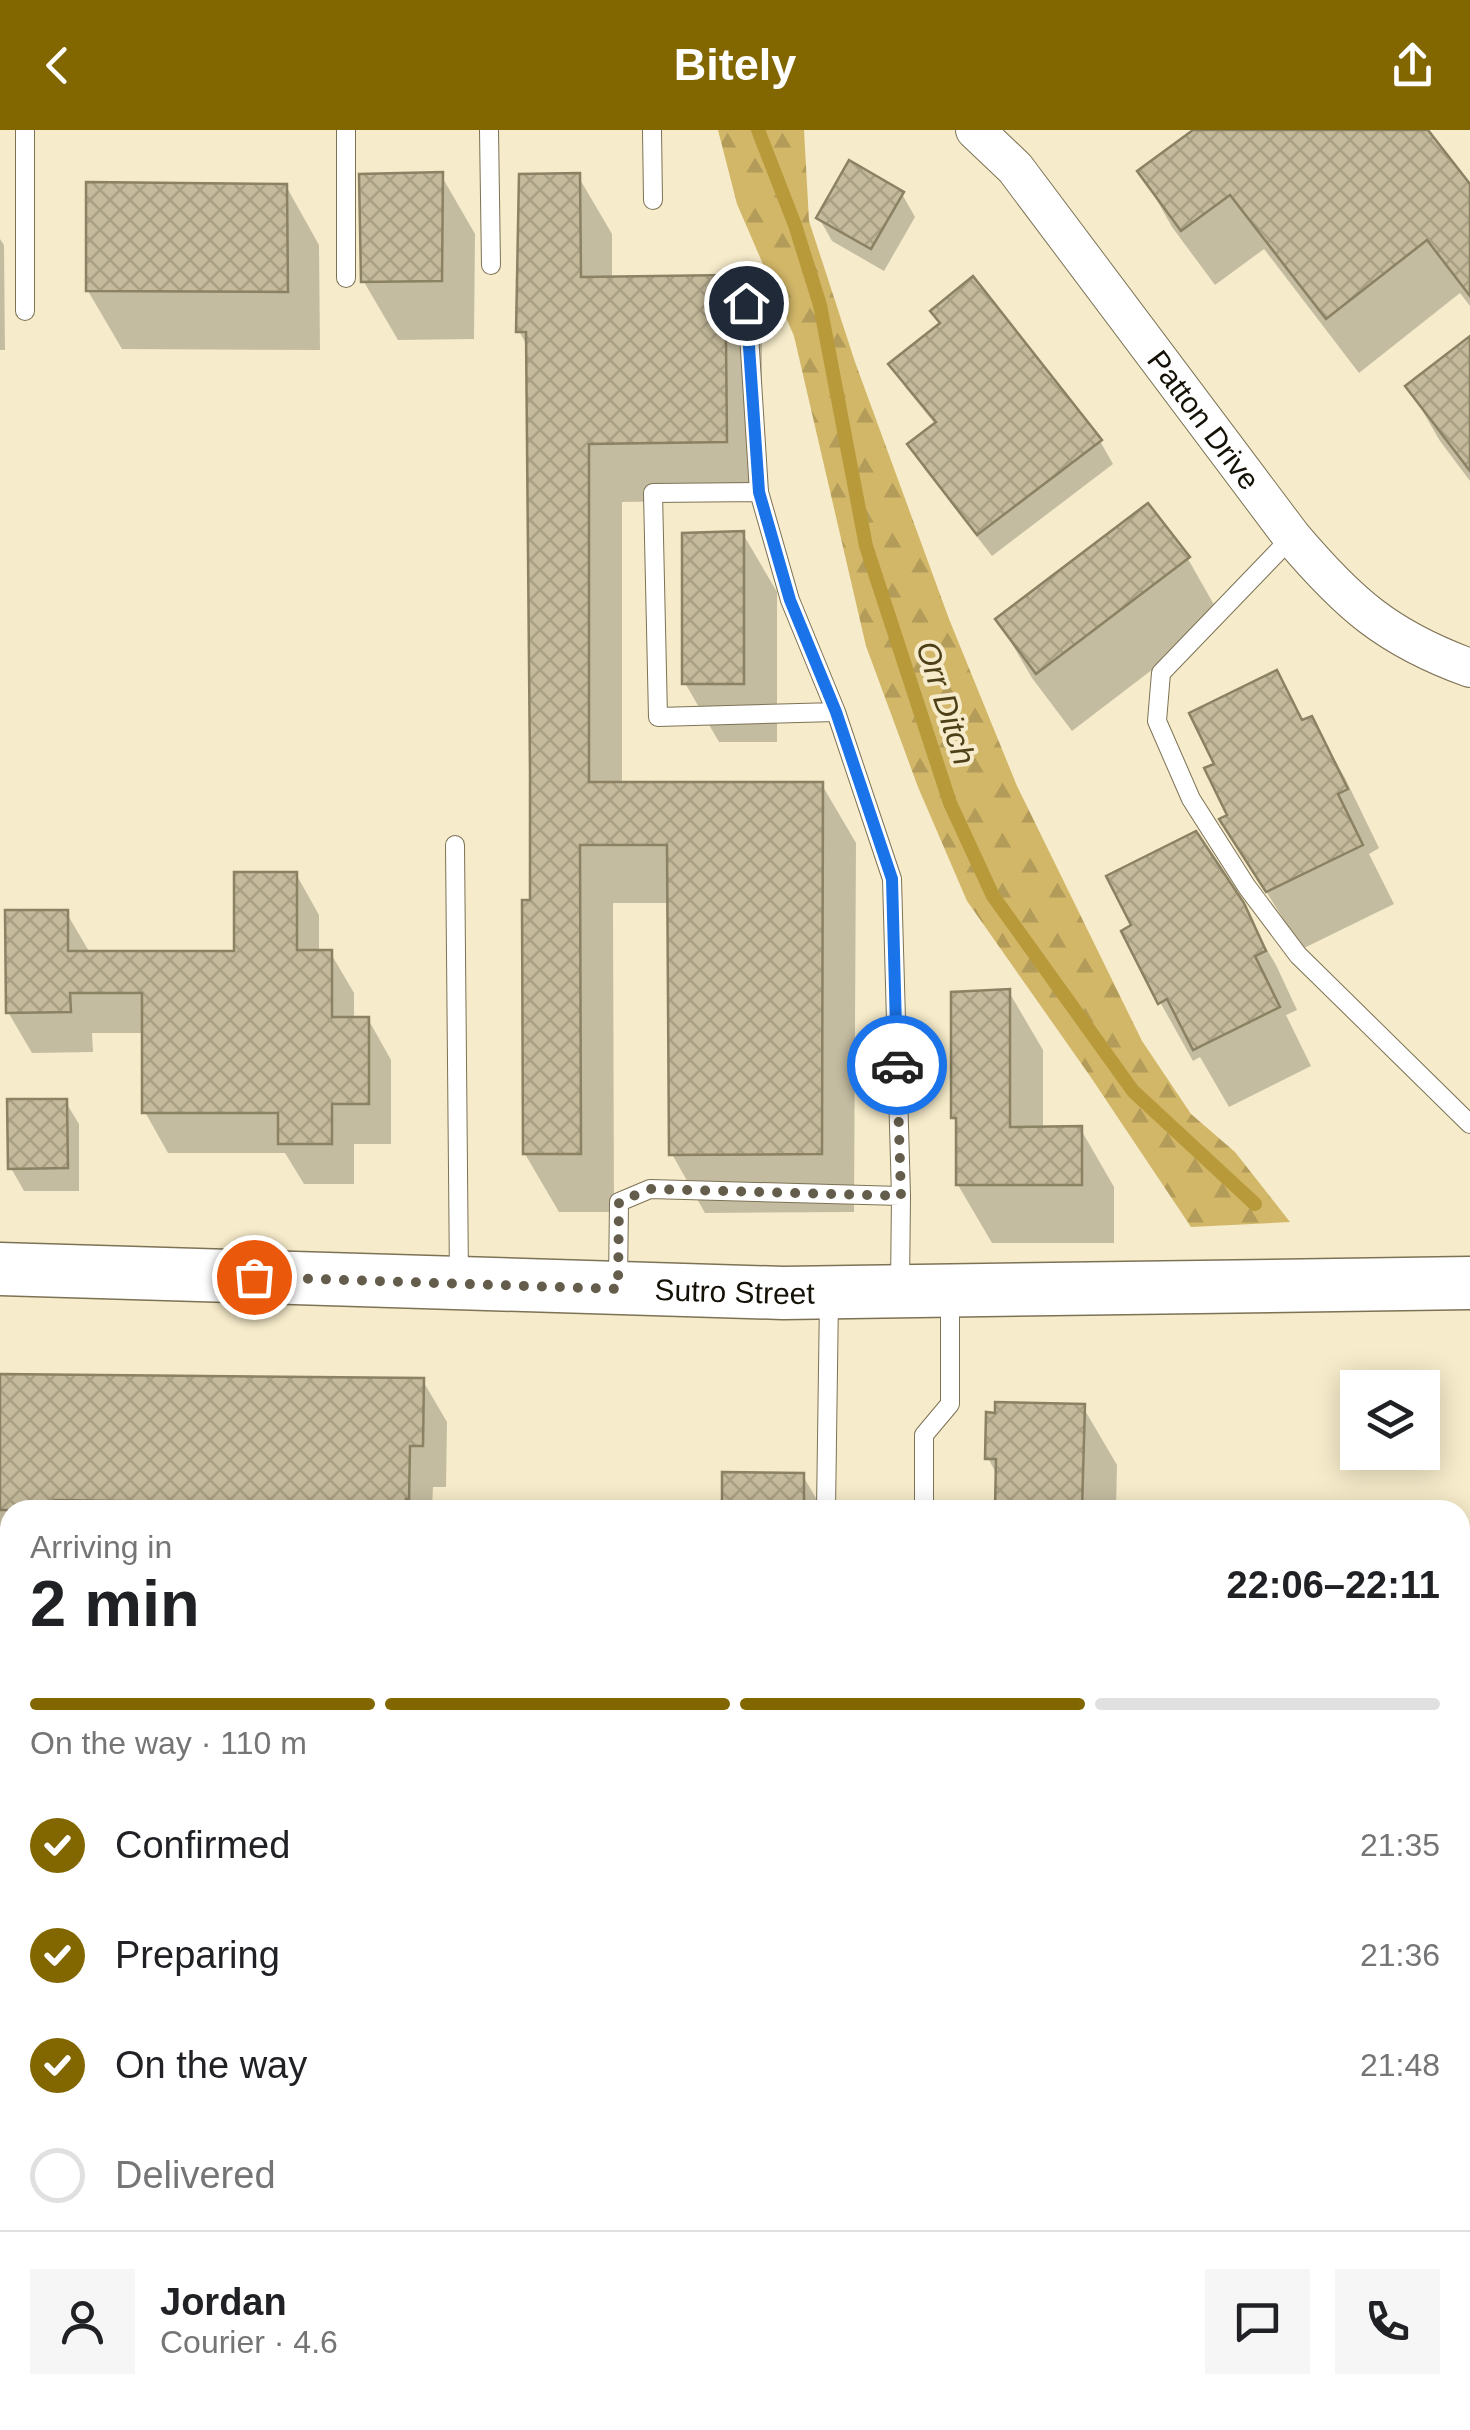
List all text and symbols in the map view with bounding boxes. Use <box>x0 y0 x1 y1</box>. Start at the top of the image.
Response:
icon: back <box>30 38 85 93</box>
icon: share <box>1385 38 1440 93</box>
text: Bitely <box>674 39 796 90</box>
pin <box>704 261 789 346</box>
icon: home <box>719 276 774 331</box>
street label: Patton Drive <box>1141 344 1267 496</box>
water label: Orr Ditch <box>909 637 983 769</box>
courier <box>847 1015 947 1115</box>
icon: car <box>870 1038 925 1093</box>
pin <box>212 1235 297 1320</box>
icon: bag <box>227 1250 282 1305</box>
street label: Sutro Street <box>654 1273 816 1310</box>
map controls <box>1340 1370 1440 1470</box>
button: layers <box>1340 1370 1440 1470</box>
text: Arriving in <box>30 1529 172 1565</box>
text: 22:06–22:11 <box>1227 1564 1440 1606</box>
text: 2 min <box>30 1567 200 1640</box>
text: On the way · 110 m <box>30 1725 307 1761</box>
icon: check <box>30 1818 85 1873</box>
text: Confirmed <box>115 1824 290 1866</box>
text: 21:35 <box>1360 1827 1440 1863</box>
icon: check <box>30 1928 85 1983</box>
text: Preparing <box>115 1934 280 1976</box>
text: 21:36 <box>1360 1937 1440 1973</box>
icon: check <box>30 2038 85 2093</box>
text: On the way <box>115 2044 307 2086</box>
text: 21:48 <box>1360 2047 1440 2083</box>
text: Delivered <box>115 2154 276 2196</box>
button: person <box>30 2269 135 2374</box>
button: chat <box>1205 2269 1310 2374</box>
button: phone <box>1335 2269 1440 2374</box>
text: Jordan <box>160 2281 287 2323</box>
text: Courier · 4.6 <box>160 2324 338 2360</box>

